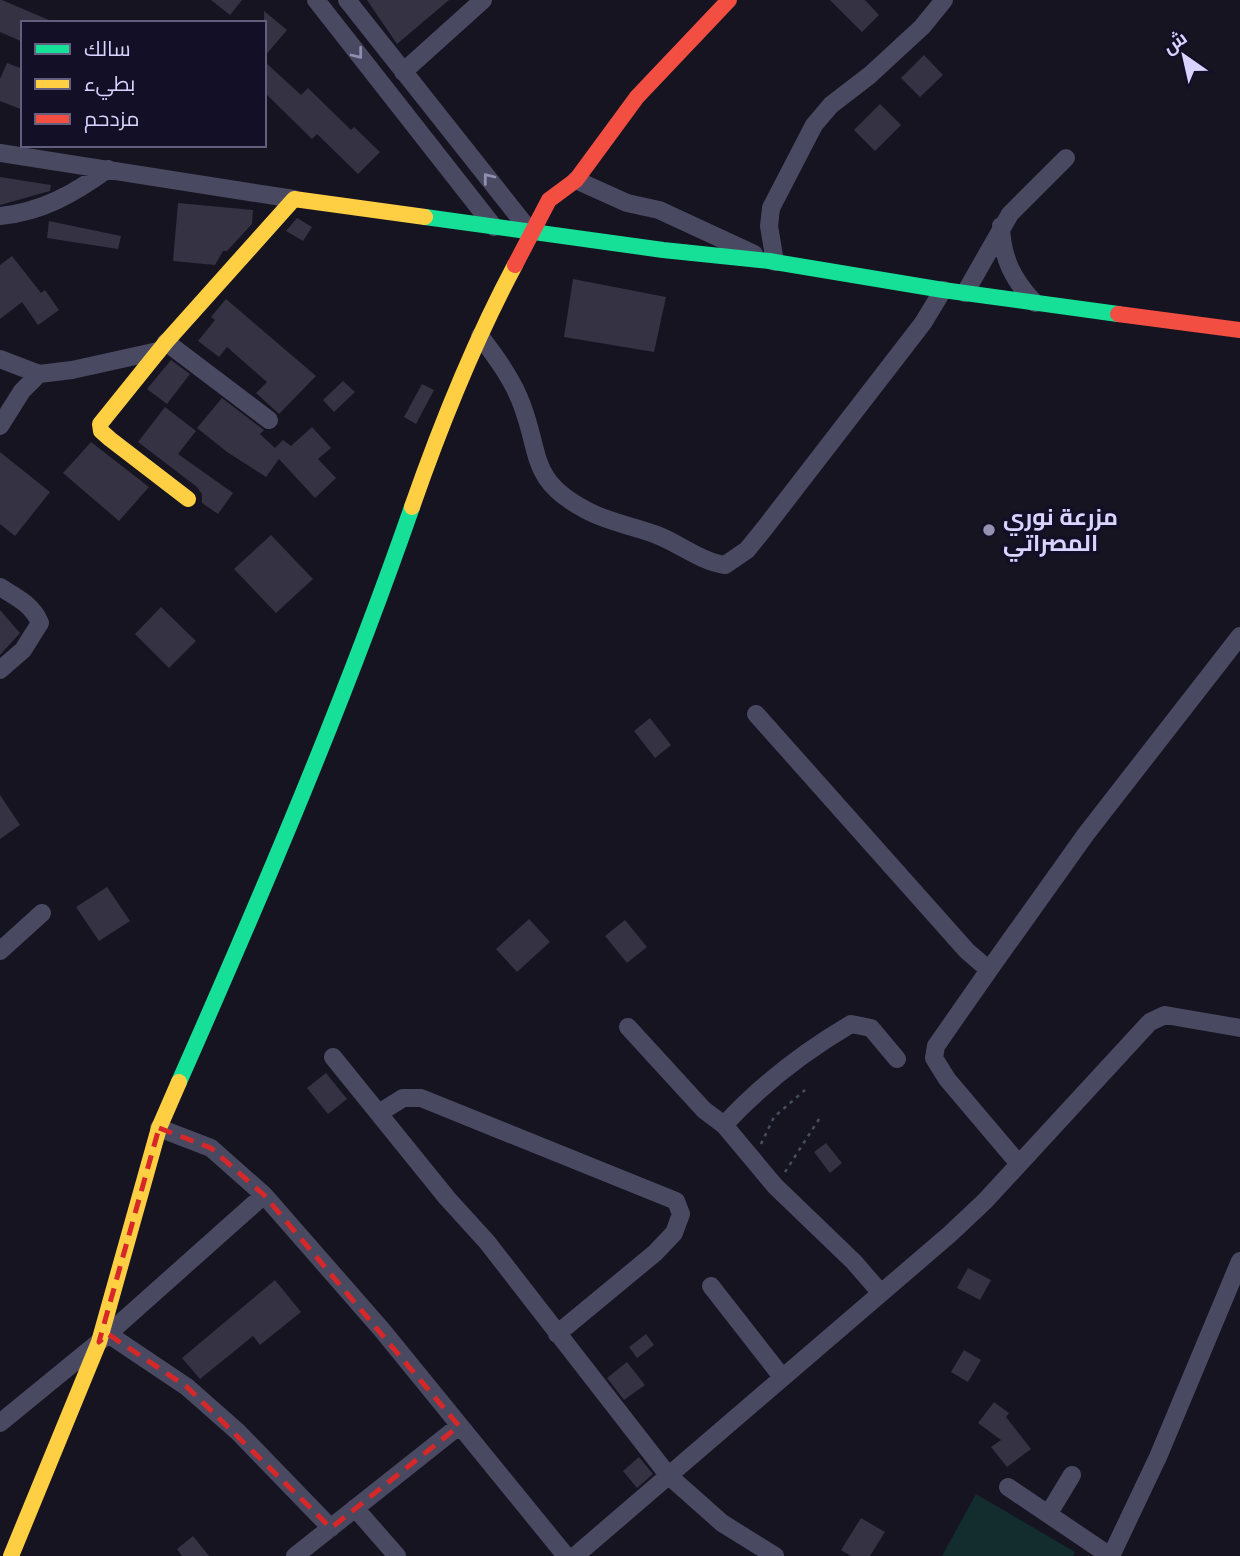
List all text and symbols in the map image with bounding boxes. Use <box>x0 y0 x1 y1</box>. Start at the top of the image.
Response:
legend <box>21 21 266 147</box>
north arrow <box>1149 21 1219 91</box>
text: ش <box>1159 27 1191 59</box>
text: سالك <box>84 37 131 61</box>
one-way arrow <box>349 46 362 58</box>
text: بطيء <box>84 72 135 100</box>
text: مزدحم <box>84 107 139 133</box>
one-way arrow <box>483 173 496 186</box>
place label: مزرعة نوري المصراتي <box>1003 504 1118 562</box>
marker: مزرعة نوري المصراتي <box>981 522 997 538</box>

